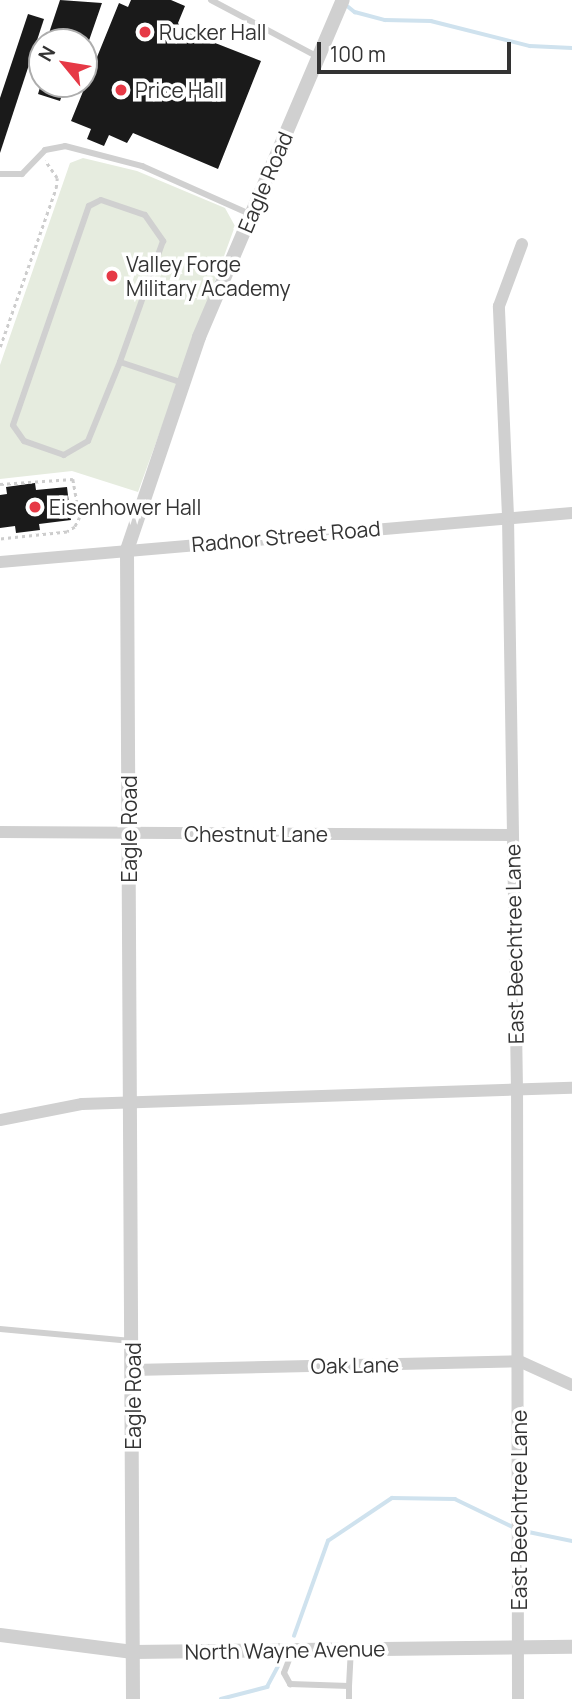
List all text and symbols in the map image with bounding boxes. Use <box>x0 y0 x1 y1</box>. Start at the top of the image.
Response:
place label: Rucker Hall <box>159 19 266 45</box>
marker: Rucker Hall <box>137 24 153 40</box>
north arrow <box>28 28 98 98</box>
scale bar <box>320 28 514 72</box>
text: 100 m <box>330 40 386 68</box>
text: N <box>32 41 61 66</box>
place label: Price Hall <box>135 77 224 103</box>
marker: Price Hall <box>113 82 129 98</box>
street label: Eagle Road <box>232 128 298 236</box>
place label: Valley Forge Military Academy <box>126 251 291 301</box>
marker: Valley Forge Military Academy <box>104 268 120 284</box>
place label: Eisenhower Hall <box>49 494 201 520</box>
marker: Eisenhower Hall <box>27 499 43 515</box>
street label: Radnor Street Road <box>190 515 382 557</box>
street label: Eagle Road <box>116 775 142 883</box>
street label: Chestnut Lane <box>184 821 328 847</box>
street label: East Beechtree Lane <box>500 844 528 1044</box>
street label: Eagle Road <box>120 1342 146 1450</box>
street label: Oak Lane <box>311 1352 399 1378</box>
street label: East Beechtree Lane <box>506 1410 532 1610</box>
street label: North Wayne Avenue <box>184 1636 386 1664</box>

